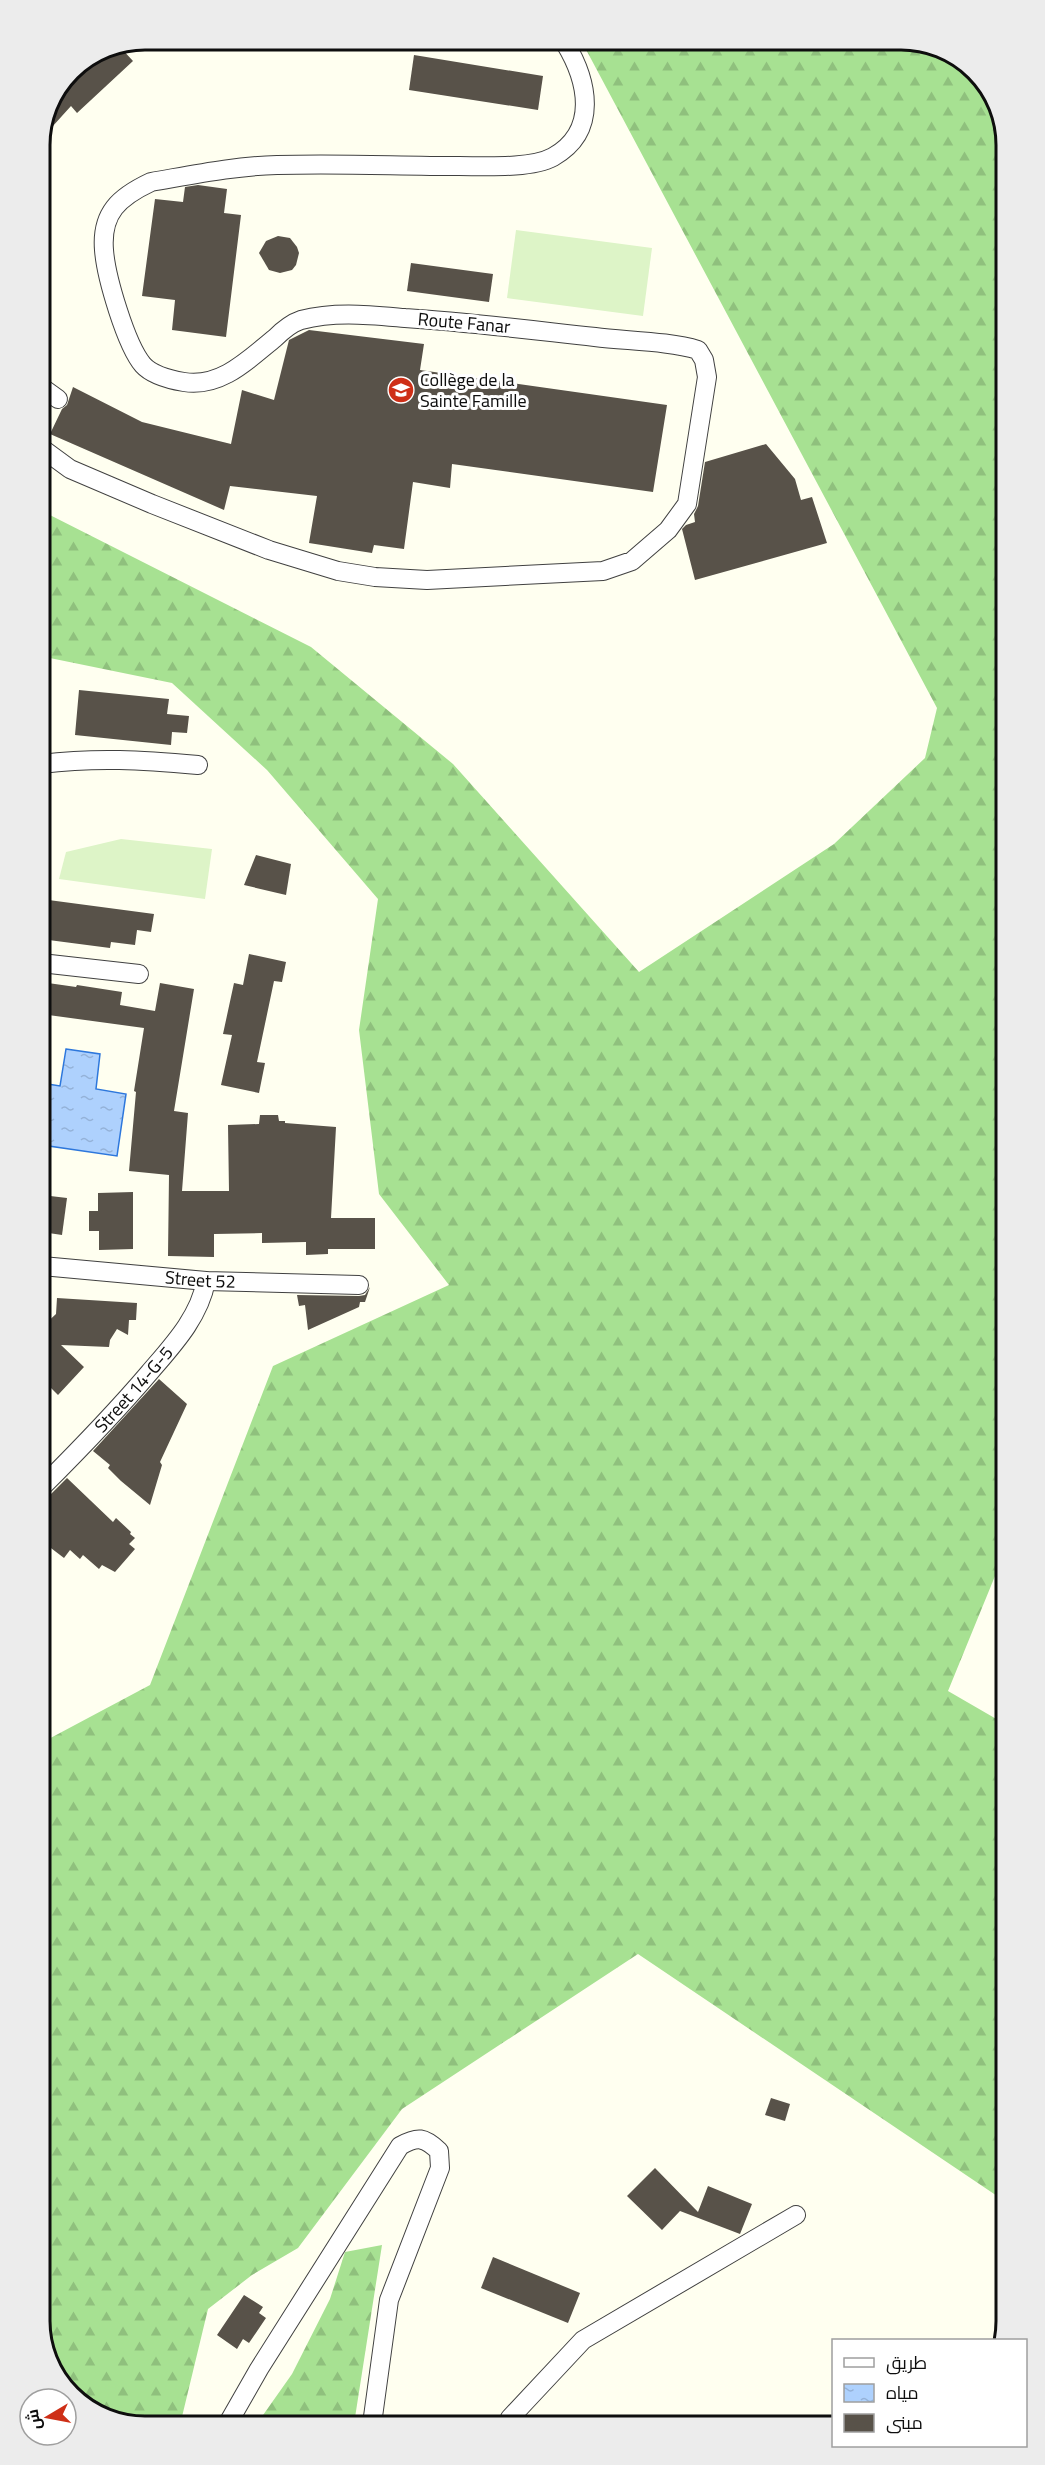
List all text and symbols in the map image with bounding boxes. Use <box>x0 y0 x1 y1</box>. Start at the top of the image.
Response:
street label: Route Fanar <box>416 302 512 343</box>
place label: Collège de la Sainte Famille <box>420 363 527 417</box>
school or university icon: Collège de la Sainte Famille <box>386 375 416 405</box>
street label: Street 52 <box>164 1260 236 1298</box>
street label: Street 14-G-5 <box>86 1338 182 1441</box>
legend <box>832 2339 1027 2447</box>
text: طريق <box>886 2346 927 2379</box>
text: مياه <box>886 2376 919 2409</box>
north arrow <box>18 2387 78 2447</box>
text: مبنى <box>886 2406 923 2439</box>
text: ش <box>17 2407 50 2432</box>

